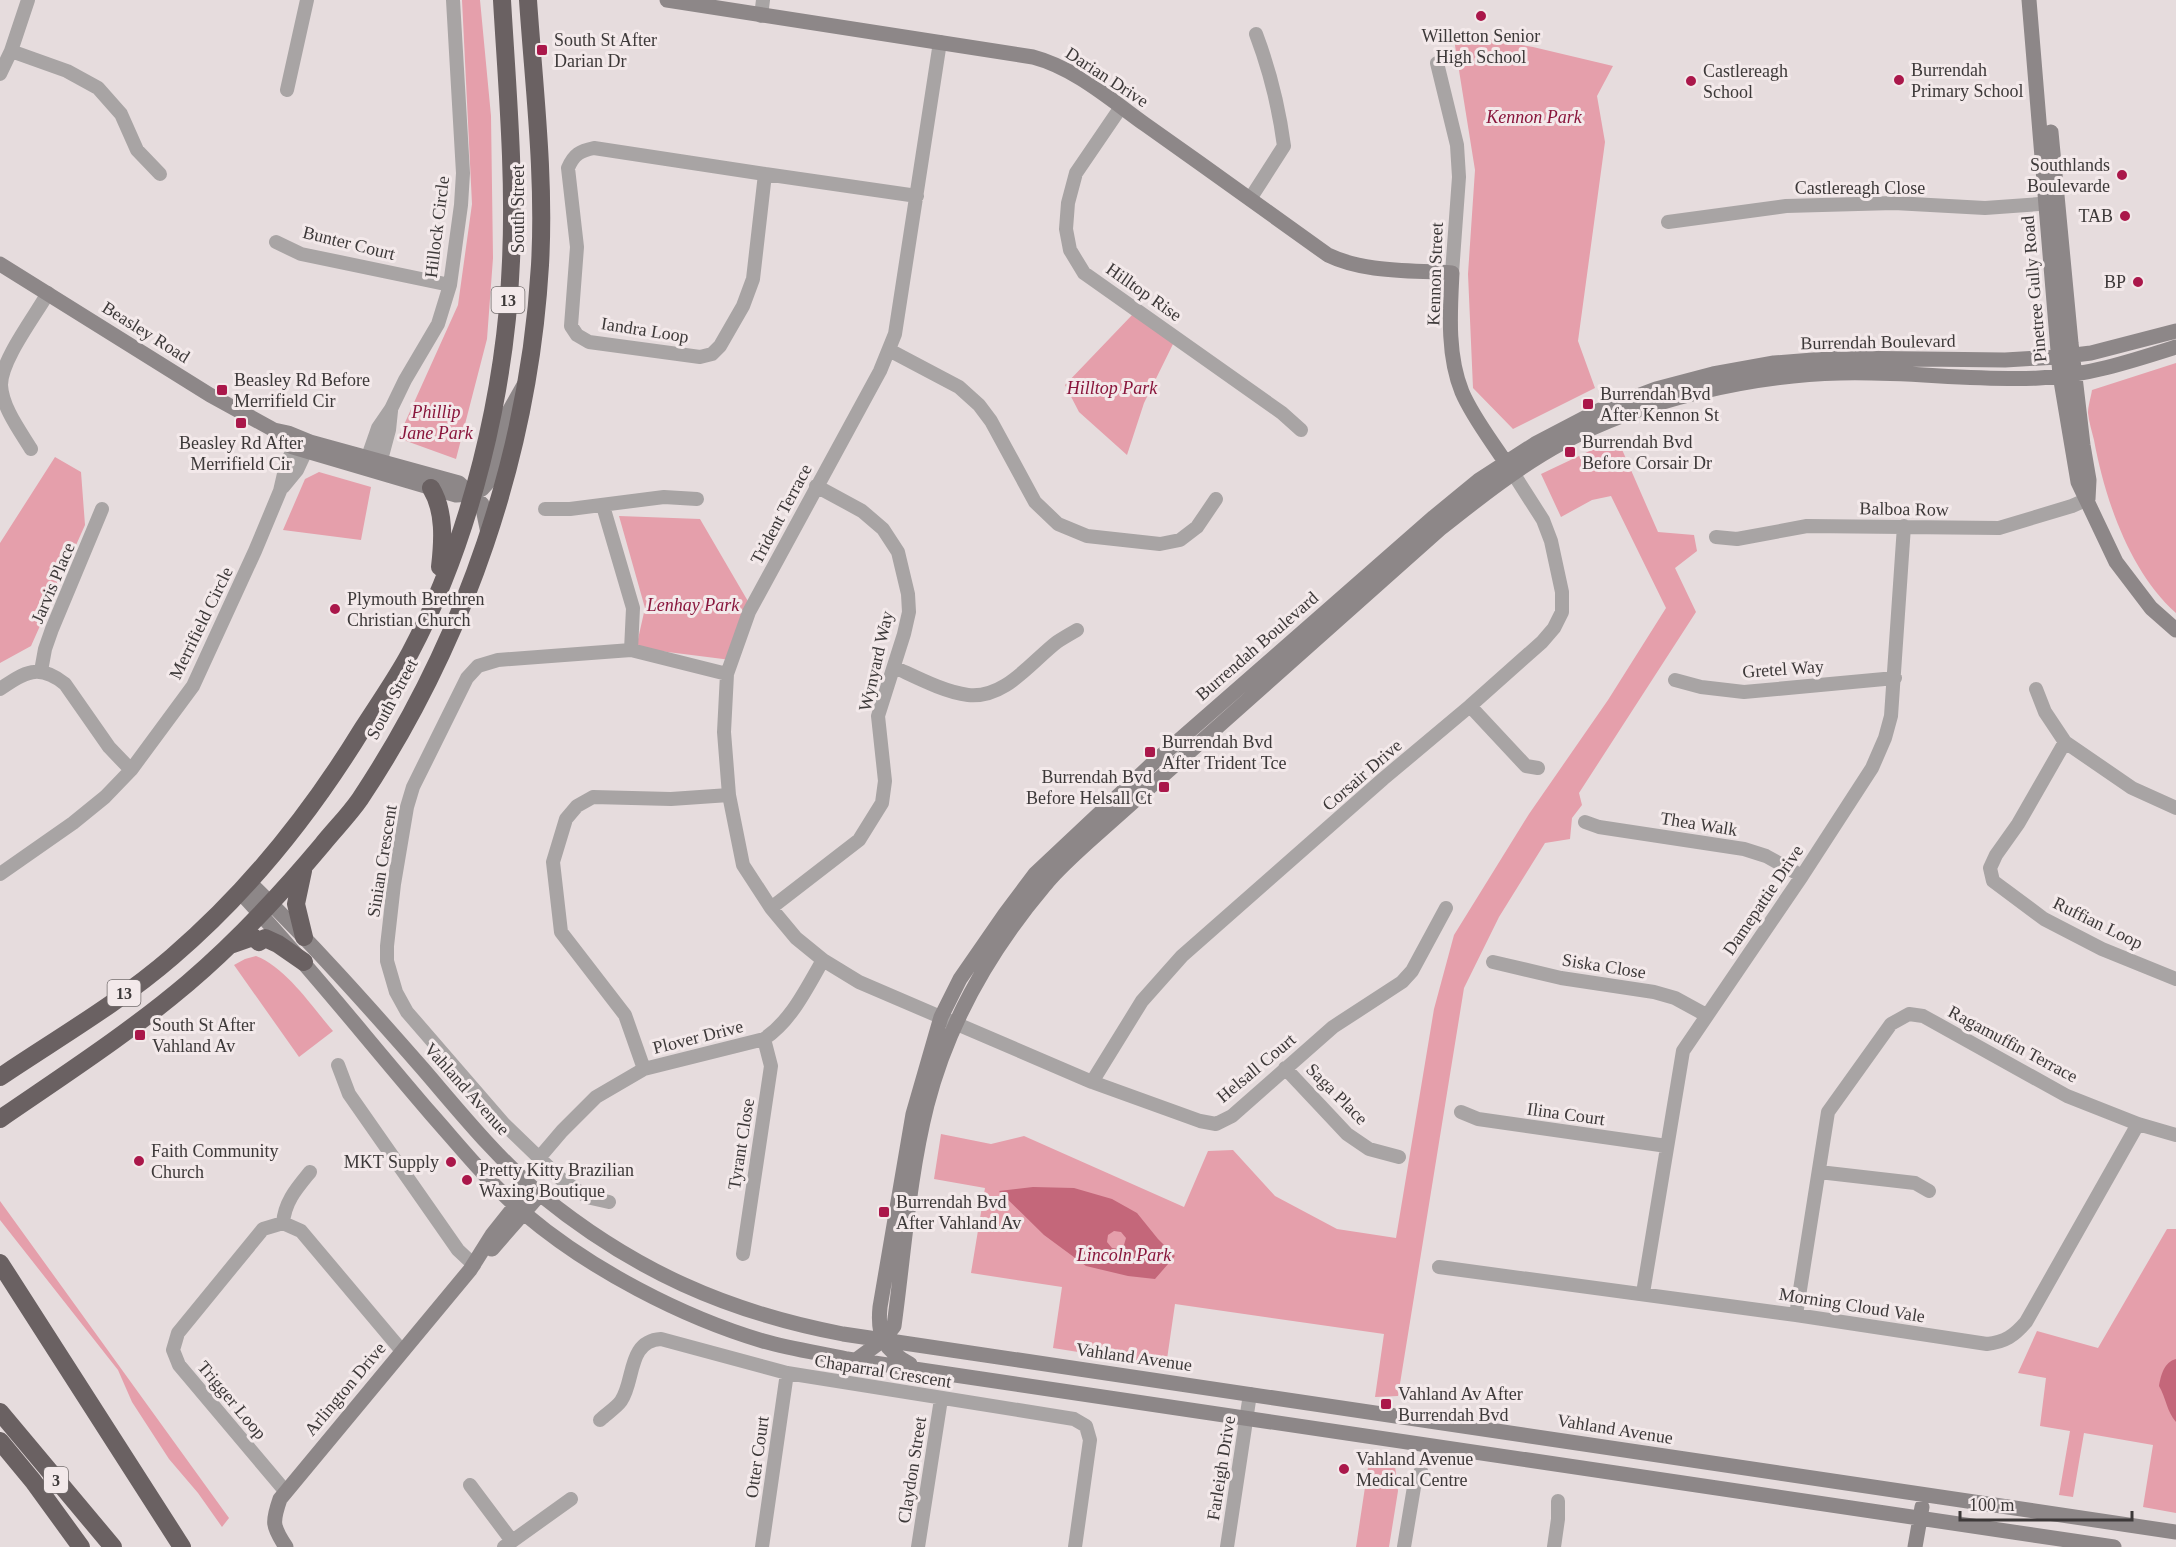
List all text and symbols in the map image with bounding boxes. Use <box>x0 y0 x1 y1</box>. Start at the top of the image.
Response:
marker: Willetton Senior High School <box>1474 9 1488 23</box>
place label: Willetton Senior High School <box>1422 26 1540 67</box>
place label: South St After Darian Dr <box>554 30 657 71</box>
marker: South St After Darian Dr <box>535 43 549 57</box>
street label: Darian Drive <box>1062 43 1152 111</box>
place label: Burrendah Primary School <box>1911 60 2024 101</box>
place label: Castlereagh School <box>1703 61 1788 102</box>
marker: Burrendah Primary School <box>1892 73 1906 87</box>
marker: Castlereagh School <box>1684 74 1698 88</box>
park label: Kennon Park <box>1485 107 1583 127</box>
place label: Southlands Boulevarde <box>2027 155 2110 196</box>
street label: South Street <box>508 165 528 253</box>
marker: Southlands Boulevarde <box>2115 168 2129 182</box>
street label: Hillock Circle <box>421 175 453 279</box>
street label: Castlereagh Close <box>1795 178 1925 198</box>
place label: TAB <box>2078 206 2113 226</box>
marker: TAB <box>2118 209 2132 223</box>
street label: Pinetree Gully Road <box>2018 215 2050 363</box>
street label: Bunter Court <box>301 222 397 264</box>
street label: Kennon Street <box>1423 222 1447 326</box>
street label: Hilltop Rise <box>1102 259 1186 325</box>
place label: BP <box>2104 272 2126 292</box>
marker: BP <box>2131 275 2145 289</box>
road number: 13 <box>492 287 524 313</box>
street label: Beasley Road <box>99 297 193 367</box>
street label: Iandra Loop <box>600 313 690 347</box>
street label: Burrendah Boulevard <box>1800 331 1956 353</box>
place label: Beasley Rd Before Merrifield Cir <box>234 370 370 411</box>
park label: Hilltop Park <box>1066 378 1158 398</box>
marker: Beasley Rd Before Merrifield Cir <box>215 383 229 397</box>
place label: Burrendah Bvd After Kennon St <box>1600 384 1719 425</box>
marker: Burrendah Bvd After Kennon St <box>1581 397 1595 411</box>
park label: Phillip Jane Park <box>399 402 474 443</box>
marker: Beasley Rd After Merrifield Cir <box>234 416 248 430</box>
place label: Burrendah Bvd Before Corsair Dr <box>1582 432 1712 473</box>
place label: Beasley Rd After Merrifield Cir <box>179 433 303 474</box>
marker: Burrendah Bvd Before Corsair Dr <box>1563 445 1577 459</box>
street label: Trident Terrace <box>746 461 816 567</box>
street label: Balboa Row <box>1859 498 1949 520</box>
street label: Jarvis Place <box>27 540 79 626</box>
street label: Merrifield Circle <box>165 564 237 682</box>
street label: Burrendah Boulevard <box>1192 587 1322 705</box>
place label: Plymouth Brethren Christian Church <box>347 589 485 630</box>
park label: Lenhay Park <box>646 595 740 615</box>
marker: Plymouth Brethren Christian Church <box>328 602 342 616</box>
street label: Wynyard Way <box>855 609 897 713</box>
street label: South Street <box>362 655 422 743</box>
street label: Gretel Way <box>1742 656 1824 682</box>
place label: Burrendah Bvd After Trident Tce <box>1162 732 1286 773</box>
street label: Corsair Drive <box>1318 735 1406 815</box>
marker: Burrendah Bvd After Trident Tce <box>1143 745 1157 759</box>
place label: Burrendah Bvd Before Helsall Ct <box>1026 767 1152 808</box>
marker: Burrendah Bvd Before Helsall Ct <box>1157 780 1171 794</box>
street label: Sinian Crescent <box>363 803 401 919</box>
street label: Thea Walk <box>1659 808 1739 840</box>
street label: Damepattie Drive <box>1719 841 1807 959</box>
street label: Ruffian Loop <box>2050 893 2146 953</box>
street label: Siska Close <box>1561 950 1647 982</box>
road number: 13 <box>108 980 140 1006</box>
street label: Ragamuffin Terrace <box>1945 1001 2081 1087</box>
place label: South St After Vahland Av <box>152 1015 255 1056</box>
street label: Plover Drive <box>651 1016 745 1058</box>
marker: South St After Vahland Av <box>133 1028 147 1042</box>
street label: Helsall Court <box>1213 1029 1299 1107</box>
street label: Vahland Avenue <box>420 1039 514 1139</box>
street label: Saga Place <box>1302 1059 1372 1129</box>
street label: Tyrant Close <box>724 1097 758 1191</box>
street label: Ilina Court <box>1526 1099 1606 1129</box>
place label: Faith Community Church <box>151 1141 279 1182</box>
place label: MKT Supply <box>344 1152 439 1172</box>
marker: Faith Community Church <box>132 1154 146 1168</box>
marker: MKT Supply <box>444 1155 458 1169</box>
place label: Pretty Kitty Brazilian Waxing Boutique <box>479 1160 634 1201</box>
marker: Pretty Kitty Brazilian Waxing Boutique <box>460 1173 474 1187</box>
place label: Burrendah Bvd After Vahland Av <box>896 1192 1021 1233</box>
marker: Burrendah Bvd After Vahland Av <box>877 1205 891 1219</box>
park label: Lincoln Park <box>1076 1245 1172 1265</box>
street label: Morning Cloud Vale <box>1778 1284 1926 1326</box>
street label: Arlington Drive <box>300 1338 390 1440</box>
street label: Vahland Avenue <box>1075 1339 1193 1375</box>
street label: Chaparral Crescent <box>813 1350 953 1392</box>
street label: Trigger Loop <box>194 1357 270 1443</box>
place label: Vahland Av After Burrendah Bvd <box>1398 1384 1523 1425</box>
marker: Vahland Av After Burrendah Bvd <box>1379 1397 1393 1411</box>
street label: Vahland Avenue <box>1556 1410 1674 1448</box>
street label: Farleigh Drive <box>1203 1414 1239 1522</box>
street label: Otter Court <box>741 1415 773 1499</box>
street label: Claydon Street <box>894 1415 930 1525</box>
place label: Vahland Avenue Medical Centre <box>1356 1449 1473 1490</box>
marker: Vahland Avenue Medical Centre <box>1337 1462 1351 1476</box>
road number: 3 <box>44 1467 68 1493</box>
scale bar <box>1960 1484 2132 1522</box>
text: 100 m <box>1969 1495 2015 1515</box>

